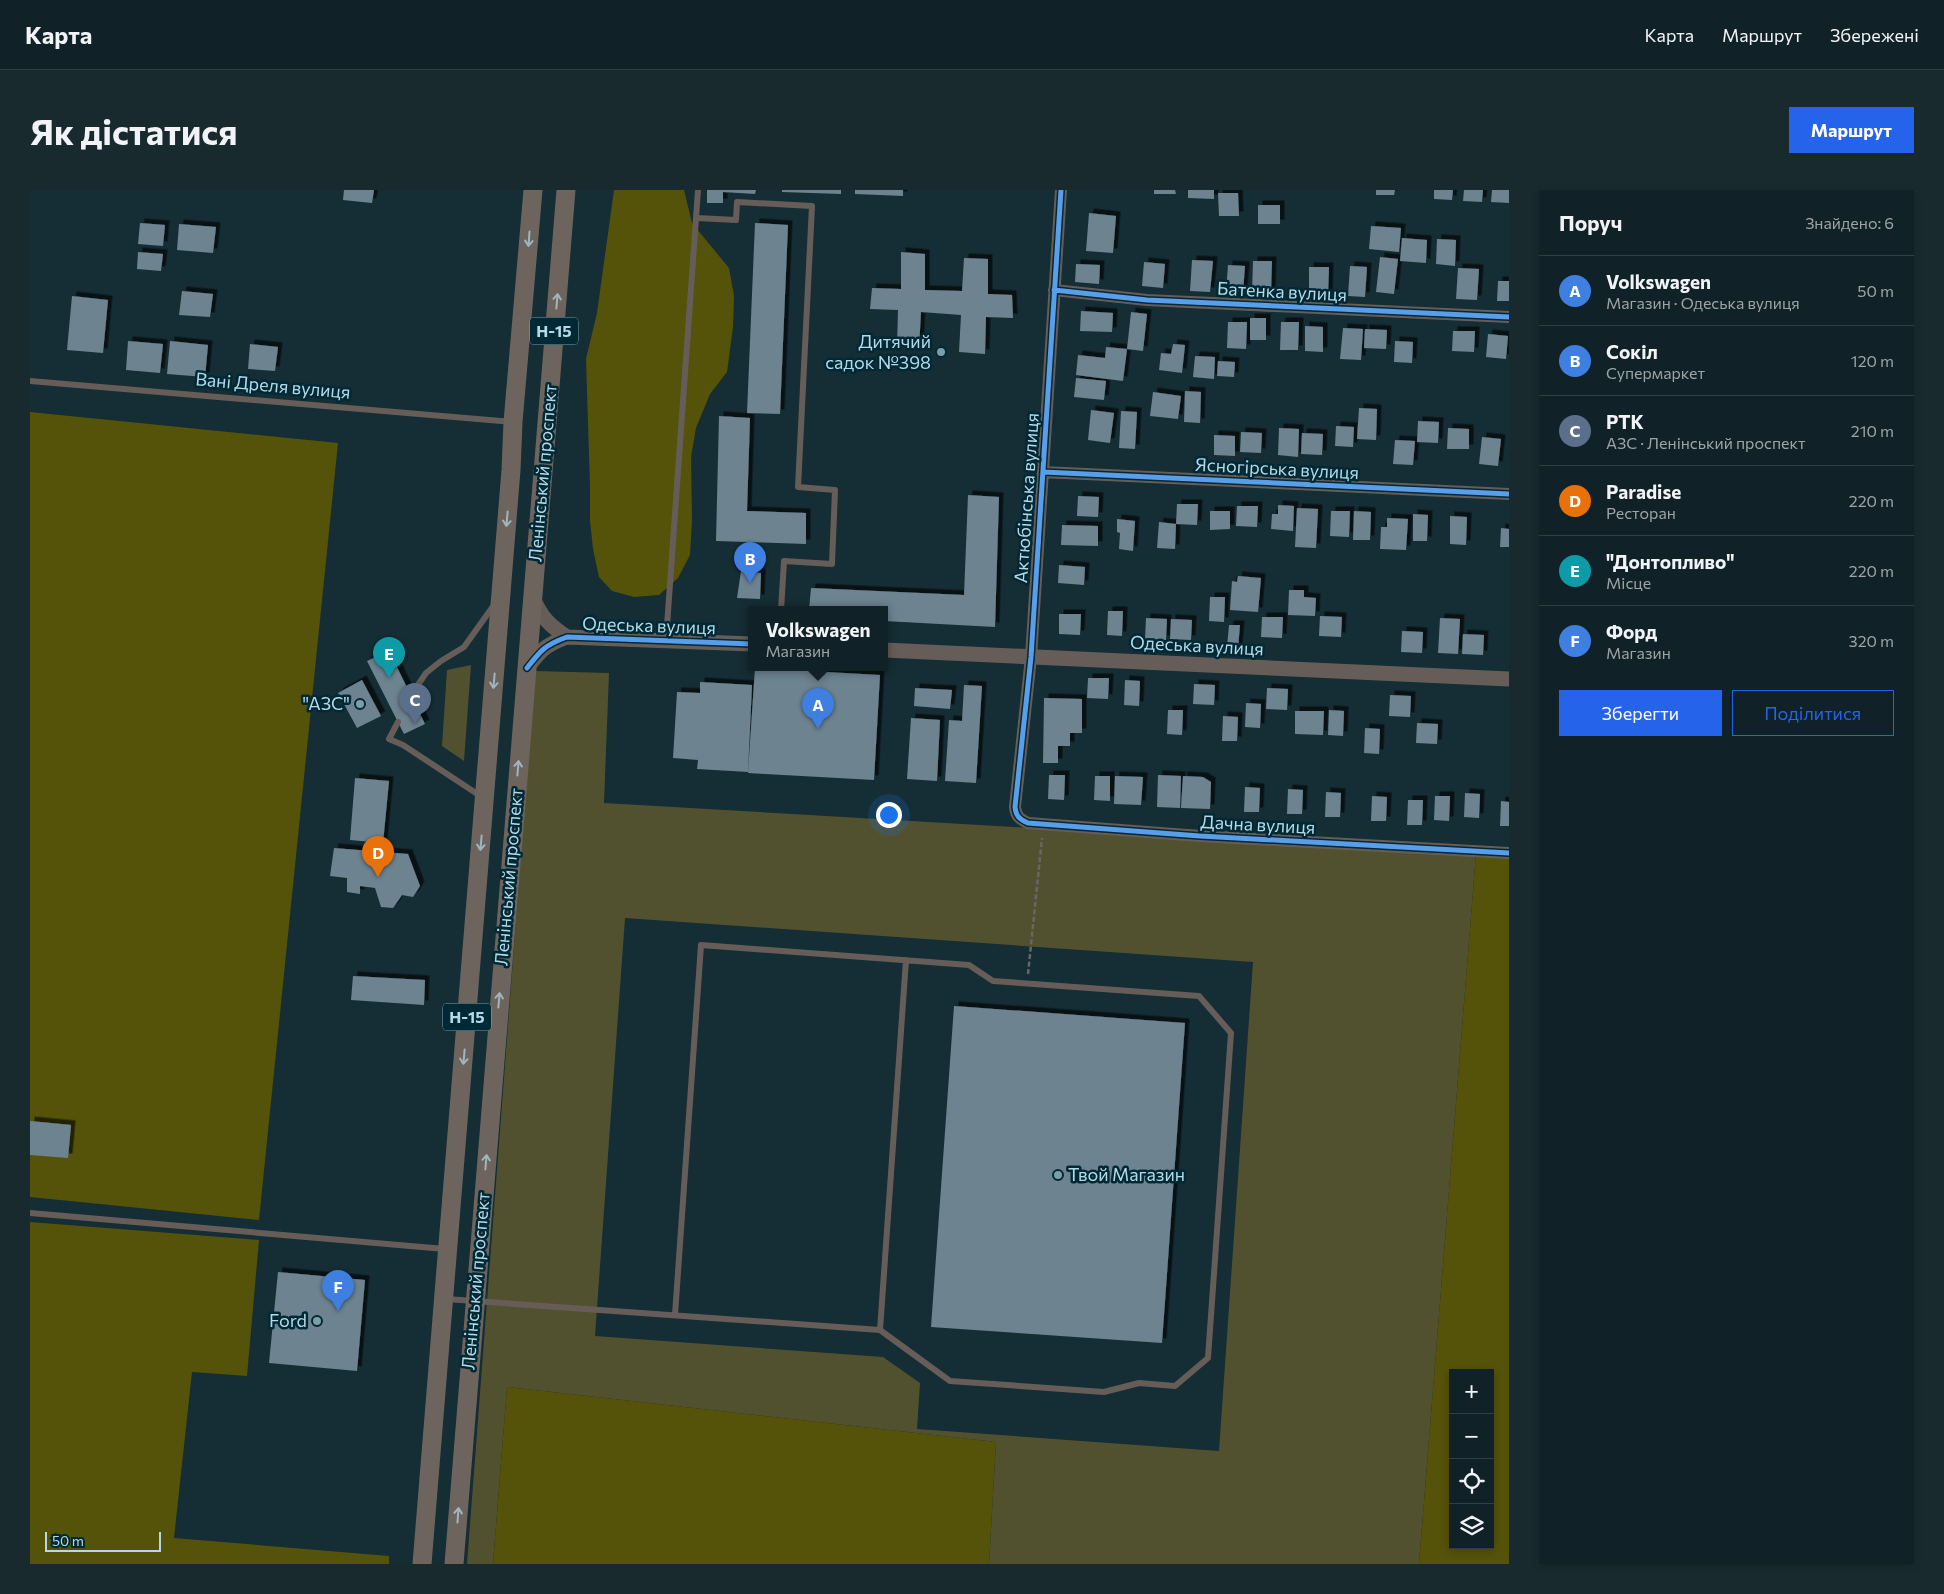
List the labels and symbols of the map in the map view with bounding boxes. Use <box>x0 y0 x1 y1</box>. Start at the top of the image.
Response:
one-way arrow <box>525 230 534 246</box>
street label: Батенка вулиця <box>1217 277 1348 305</box>
one-way arrow <box>552 293 561 309</box>
road number: Н-15 <box>530 318 578 344</box>
place label: Дитячий садок №398 <box>825 330 931 373</box>
marker: Дитячий садок №398 <box>935 346 947 358</box>
street label: Вані Дреля вулиця <box>195 367 352 403</box>
street label: Ленінський проспект <box>523 383 561 563</box>
street label: Актюбінська вулиця <box>1009 412 1043 584</box>
street label: Ясногірська вулиця <box>1194 453 1360 483</box>
one-way arrow <box>502 511 511 527</box>
pin: B <box>734 542 766 583</box>
street label: Одеська вулиця <box>582 612 716 638</box>
street label: Одеська вулиця <box>1130 631 1264 659</box>
pin: E <box>373 637 405 678</box>
one-way arrow <box>489 673 499 689</box>
pin: C <box>399 683 431 724</box>
pin: A <box>802 688 834 729</box>
place label: "АЗС" <box>303 692 350 714</box>
marker: "АЗС" <box>354 698 366 710</box>
one-way arrow <box>514 760 523 776</box>
street label: Ленінський проспект <box>489 787 527 967</box>
your location <box>876 802 902 828</box>
street label: Дачна вулиця <box>1200 810 1316 838</box>
one-way arrow <box>476 835 486 851</box>
pin: D <box>362 836 394 877</box>
one-way arrow <box>495 992 504 1008</box>
road number: Н-15 <box>443 1004 491 1030</box>
one-way arrow <box>459 1049 469 1065</box>
one-way arrow <box>481 1154 491 1170</box>
place label: Твой Магазин <box>1068 1163 1185 1185</box>
marker: Твой Магазин <box>1052 1169 1064 1181</box>
street label: Ленінський проспект <box>456 1191 494 1371</box>
pin: F <box>322 1270 354 1311</box>
place label: Ford <box>269 1309 307 1331</box>
marker: Ford <box>311 1315 323 1327</box>
one-way arrow <box>453 1508 463 1524</box>
scale bar <box>45 1529 161 1552</box>

